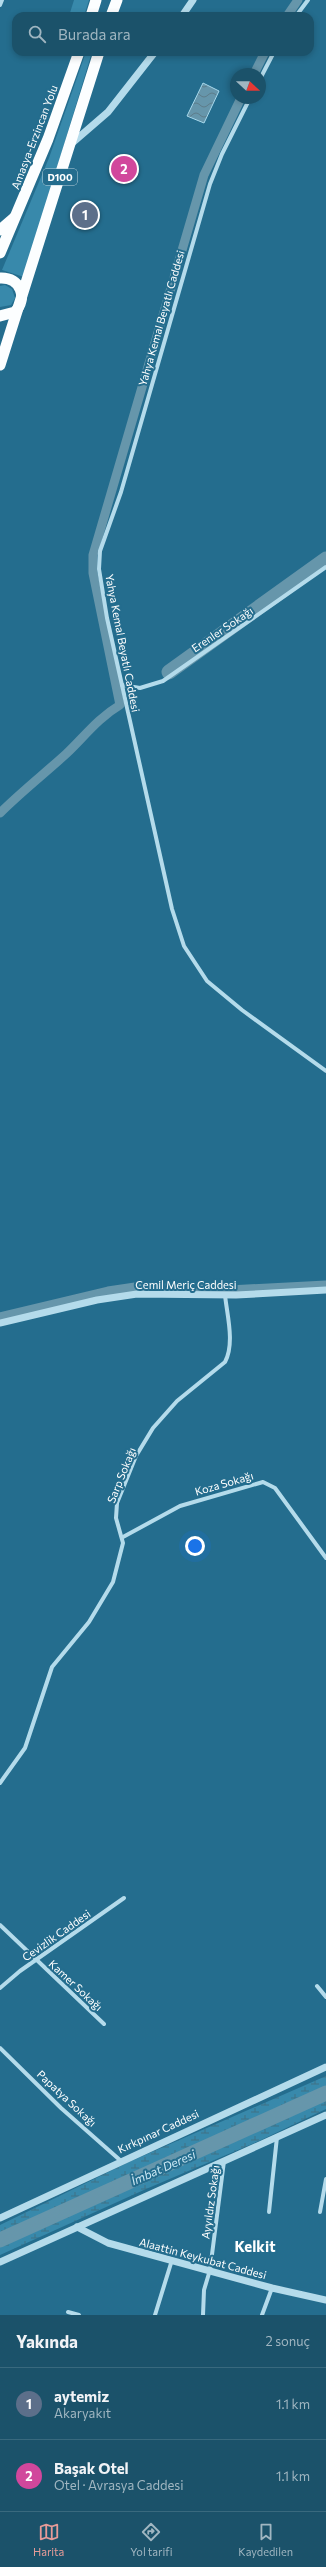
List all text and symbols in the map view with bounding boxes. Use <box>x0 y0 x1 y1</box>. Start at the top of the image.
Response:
search box <box>12 12 314 56</box>
icon: search <box>26 23 48 45</box>
text: Burada ara <box>58 25 131 43</box>
north arrow <box>230 68 266 104</box>
street label: Amasya-Erzincan Yolu <box>8 83 60 191</box>
pin: 2 <box>111 154 137 184</box>
road number: D100 <box>43 169 77 185</box>
pin: 1 <box>72 200 98 230</box>
street label: Yahya Kemal Beyatlı Caddesi <box>135 249 187 387</box>
street label: Yahya Kemal Beyatlı Caddesi <box>103 573 143 713</box>
street label: Erenler Sokağı <box>189 604 255 654</box>
street label: Cemil Meriç Caddesi <box>135 1278 237 1291</box>
street label: Sarp Sokağı <box>104 1445 138 1505</box>
street label: Koza Sokağı <box>193 1468 255 1498</box>
your location <box>185 1536 205 1556</box>
street label: Cevizlik Caddesi <box>19 1907 93 1963</box>
street label: Kamer Sokağı <box>46 1957 106 2013</box>
street label: Papatya Sokağı <box>35 2067 99 2129</box>
street label: Kırkpınar Caddesi <box>115 2106 201 2156</box>
water label: İmbat Deresi <box>129 2146 198 2187</box>
street label: Ayyıldız Sokağı <box>198 2164 222 2240</box>
street label: Alaattin Keykubat Caddesi <box>138 2235 268 2281</box>
district label: Kelkit <box>235 2237 275 2255</box>
text: Yakında <box>16 2331 78 2352</box>
text: 2 sonuç <box>265 2333 310 2349</box>
text: aytemiz <box>54 2387 109 2405</box>
text: 1 <box>26 2396 32 2412</box>
text: 1.1 km <box>276 2396 310 2412</box>
text: Akaryakıt <box>54 2405 111 2421</box>
text: Başak Otel <box>54 2459 129 2477</box>
text: 2 <box>25 2468 33 2484</box>
text: 1.1 km <box>276 2468 310 2484</box>
text: Otel · Avrasya Caddesi <box>54 2477 184 2493</box>
tab: Harita <box>33 2521 64 2558</box>
tab: Yol tarifi <box>130 2521 172 2558</box>
tab: Kaydedilen <box>238 2521 293 2558</box>

